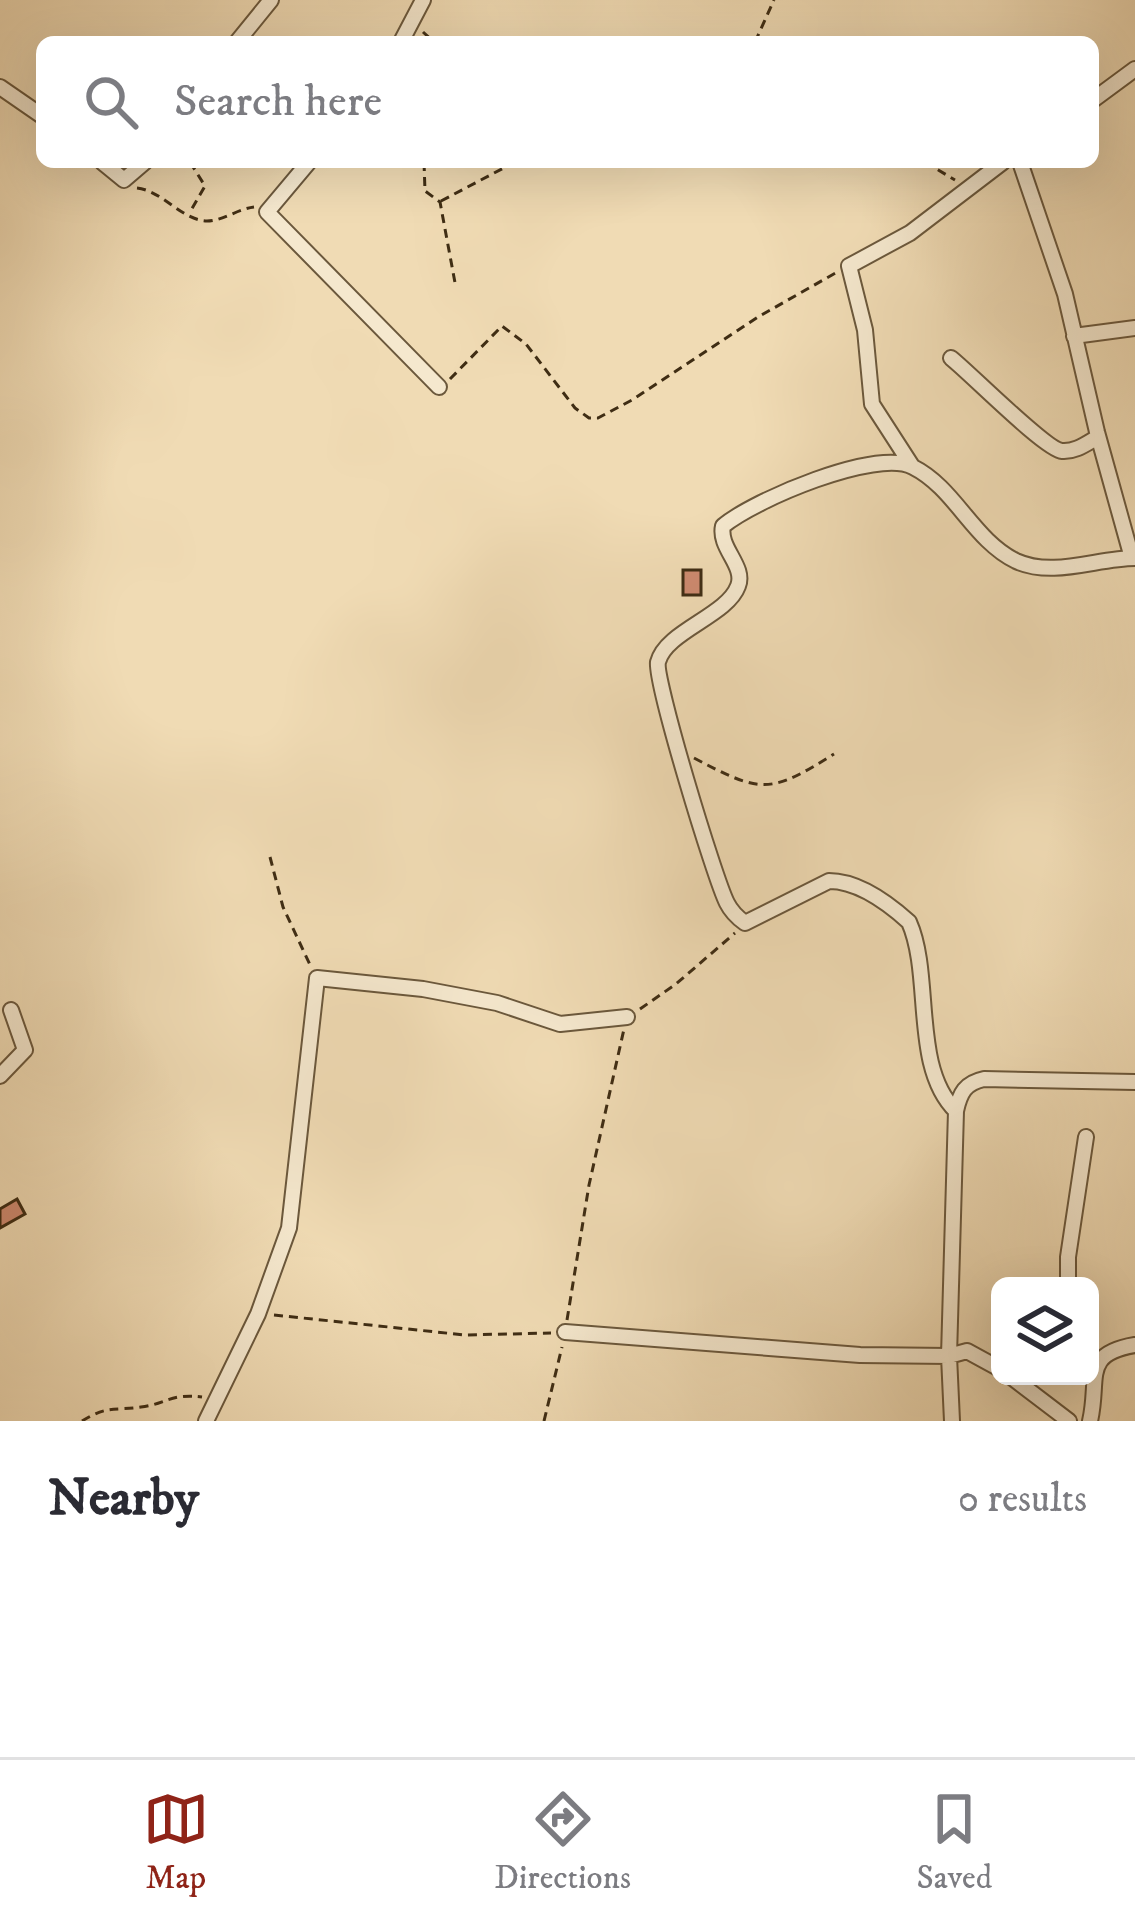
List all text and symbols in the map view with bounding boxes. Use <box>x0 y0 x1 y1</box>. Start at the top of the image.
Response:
search box <box>36 36 1099 168</box>
icon: search <box>78 69 144 135</box>
text: Search here <box>174 74 382 130</box>
map controls <box>991 1277 1099 1385</box>
button: layers <box>991 1277 1099 1385</box>
text: Nearby <box>48 1467 199 1531</box>
text: 0 results <box>958 1475 1087 1524</box>
tab: Map <box>143 1786 209 1899</box>
tab: Directions <box>494 1786 631 1899</box>
tab: Saved <box>916 1786 992 1899</box>

